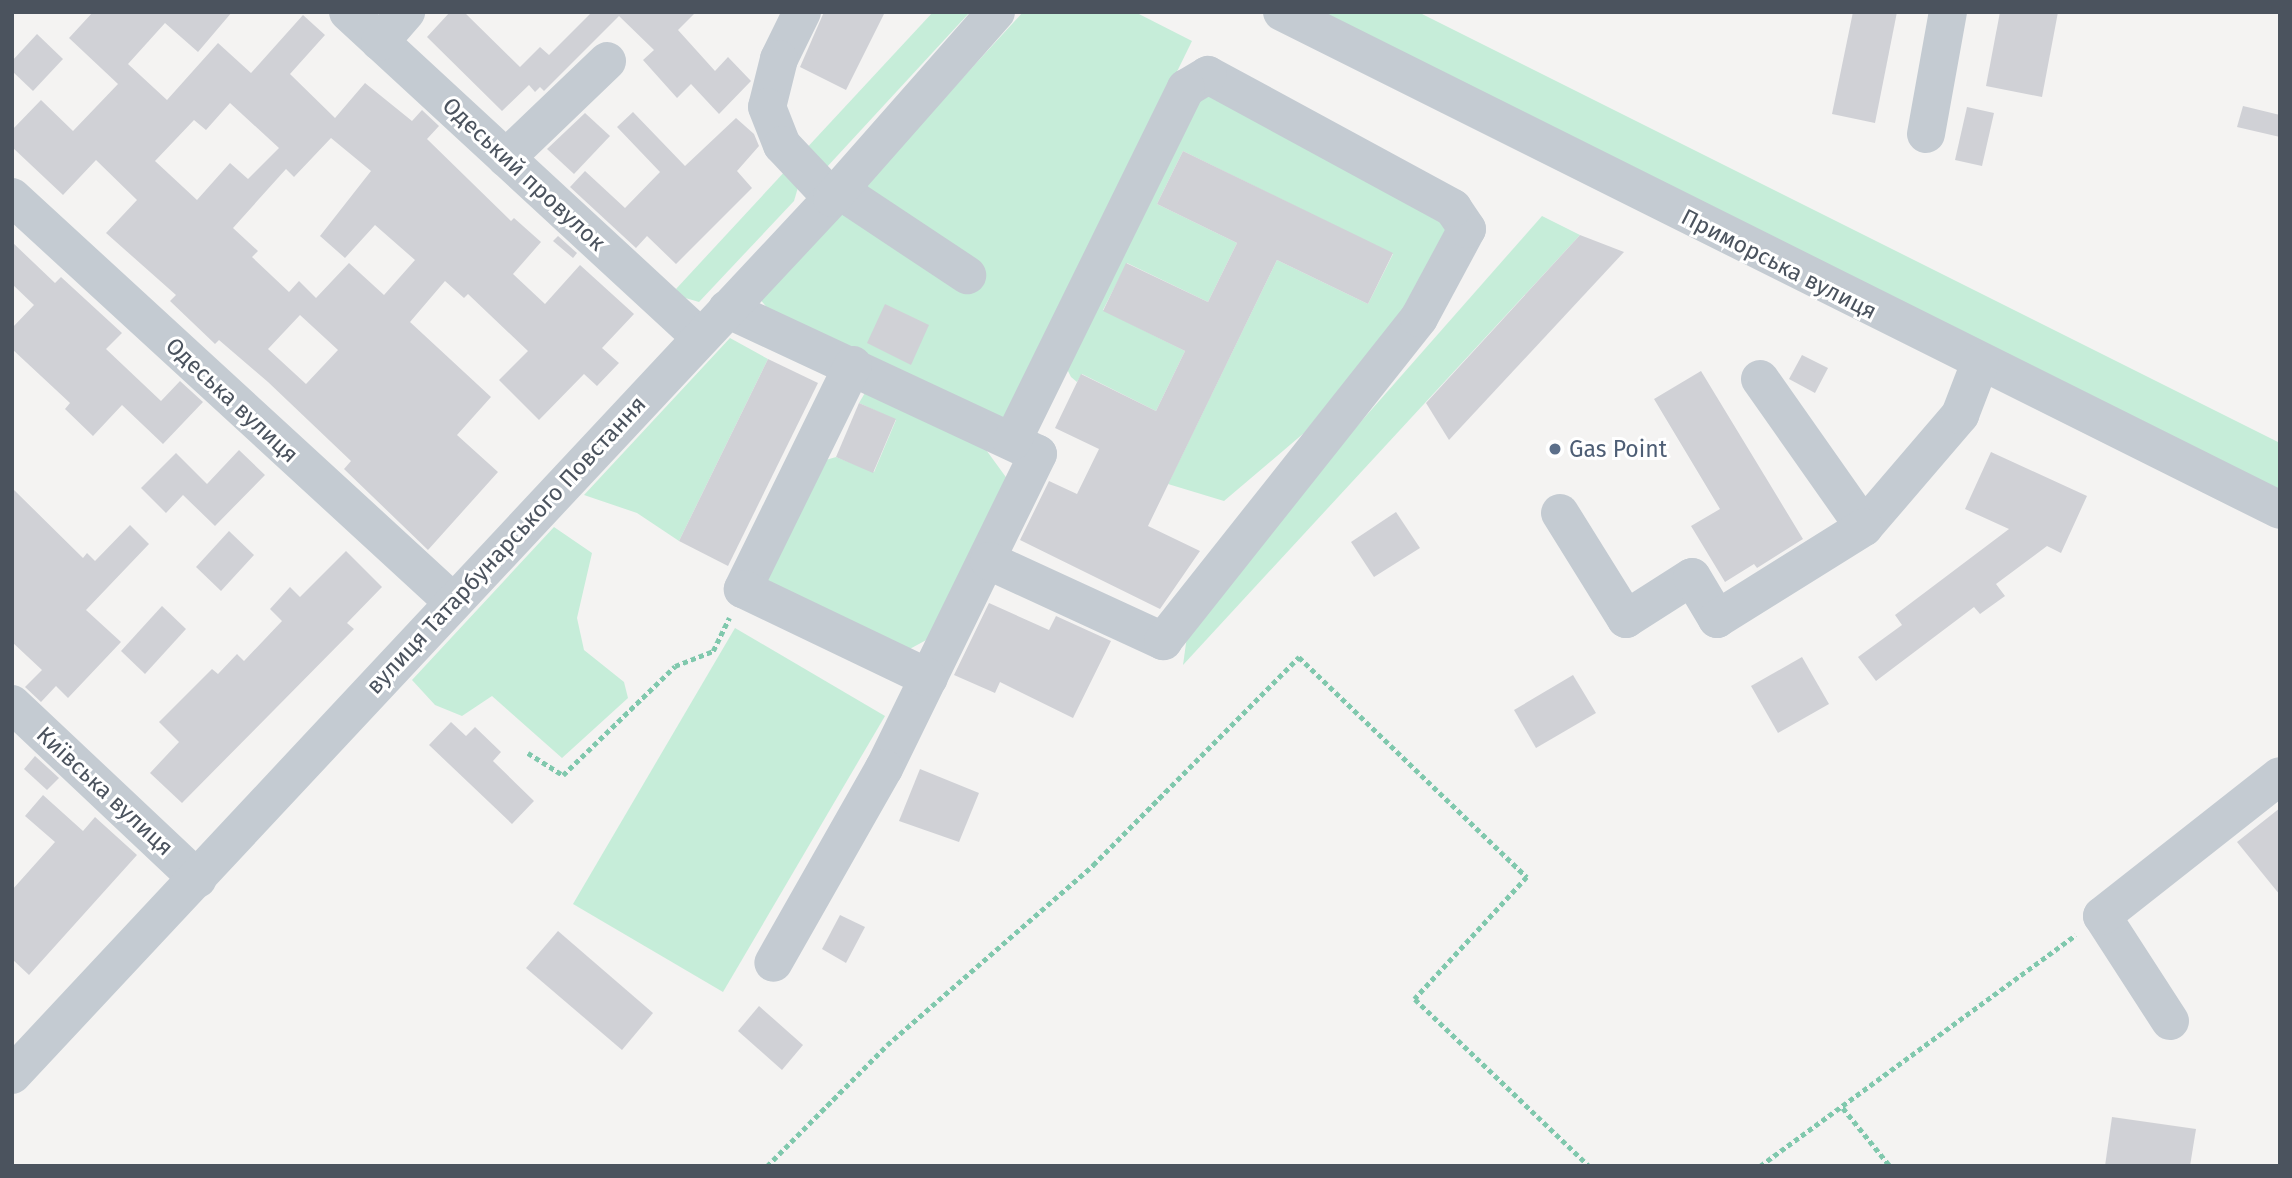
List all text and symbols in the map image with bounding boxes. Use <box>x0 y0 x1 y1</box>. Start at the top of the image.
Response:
street label: Одеський провулок <box>437 91 611 257</box>
street label: Приморська вулиця <box>1677 203 1881 325</box>
street label: Одеська вулиця <box>160 332 304 468</box>
street label: вулиця Татарбунарського Повстання <box>360 390 652 700</box>
place label: Gas Point <box>1569 435 1667 463</box>
marker: Gas Point <box>1547 441 1563 457</box>
street label: Київська вулиця <box>31 721 179 861</box>

